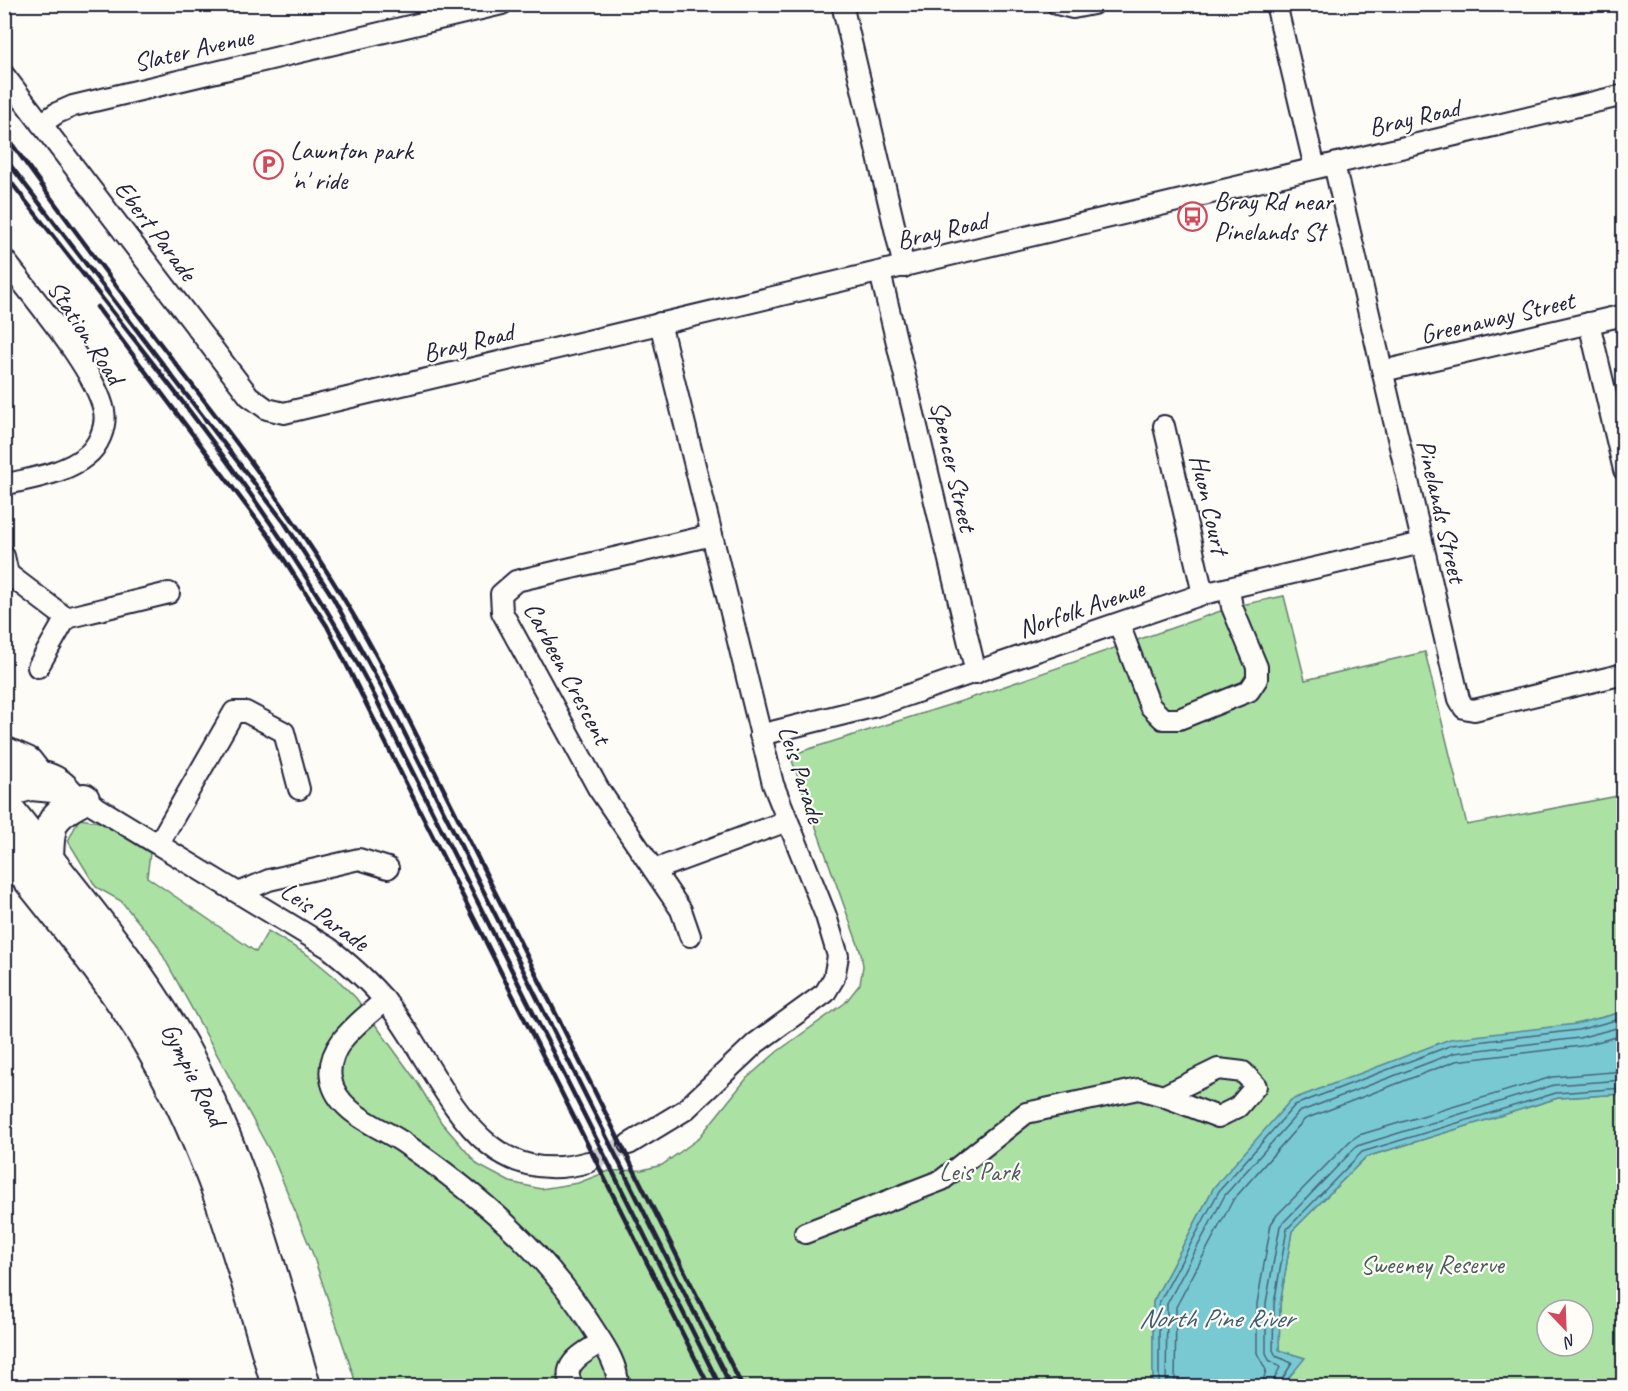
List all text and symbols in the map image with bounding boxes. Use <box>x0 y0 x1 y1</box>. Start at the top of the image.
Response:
street label: Slater Avenue <box>130 19 257 79</box>
street label: Bray Road <box>1365 90 1466 144</box>
place label: Lawnton park 'n' ride <box>290 134 415 197</box>
parking icon: Lawnton park 'n' ride <box>253 149 285 181</box>
street label: Ebert Parade <box>107 173 206 289</box>
place label: Bray Rd near Pinelands St <box>1214 185 1334 248</box>
bus stop icon: Bray Rd near Pinelands St <box>1177 200 1209 232</box>
street label: Bray Road <box>893 203 994 257</box>
street label: Station Road <box>40 274 133 394</box>
street label: Greenaway Street <box>1417 283 1580 351</box>
street label: Bray Road <box>419 314 521 370</box>
street label: Spencer Street <box>923 398 985 537</box>
street label: Pinelands Street <box>1409 436 1475 588</box>
street label: Huon Court <box>1182 451 1238 560</box>
street label: Norfolk Avenue <box>1014 571 1150 645</box>
street label: Carbeen Crescent <box>516 596 620 752</box>
street label: Leis Parade <box>770 721 833 829</box>
street label: Leis Parade <box>274 874 377 960</box>
street label: Gympie Road <box>154 1017 235 1135</box>
park label: Leis Park <box>939 1155 1022 1188</box>
park label: Sweeney Reserve <box>1360 1248 1505 1281</box>
north arrow <box>1535 1298 1595 1358</box>
water label: North Pine River <box>1139 1301 1297 1335</box>
text: N <box>1559 1330 1579 1353</box>

